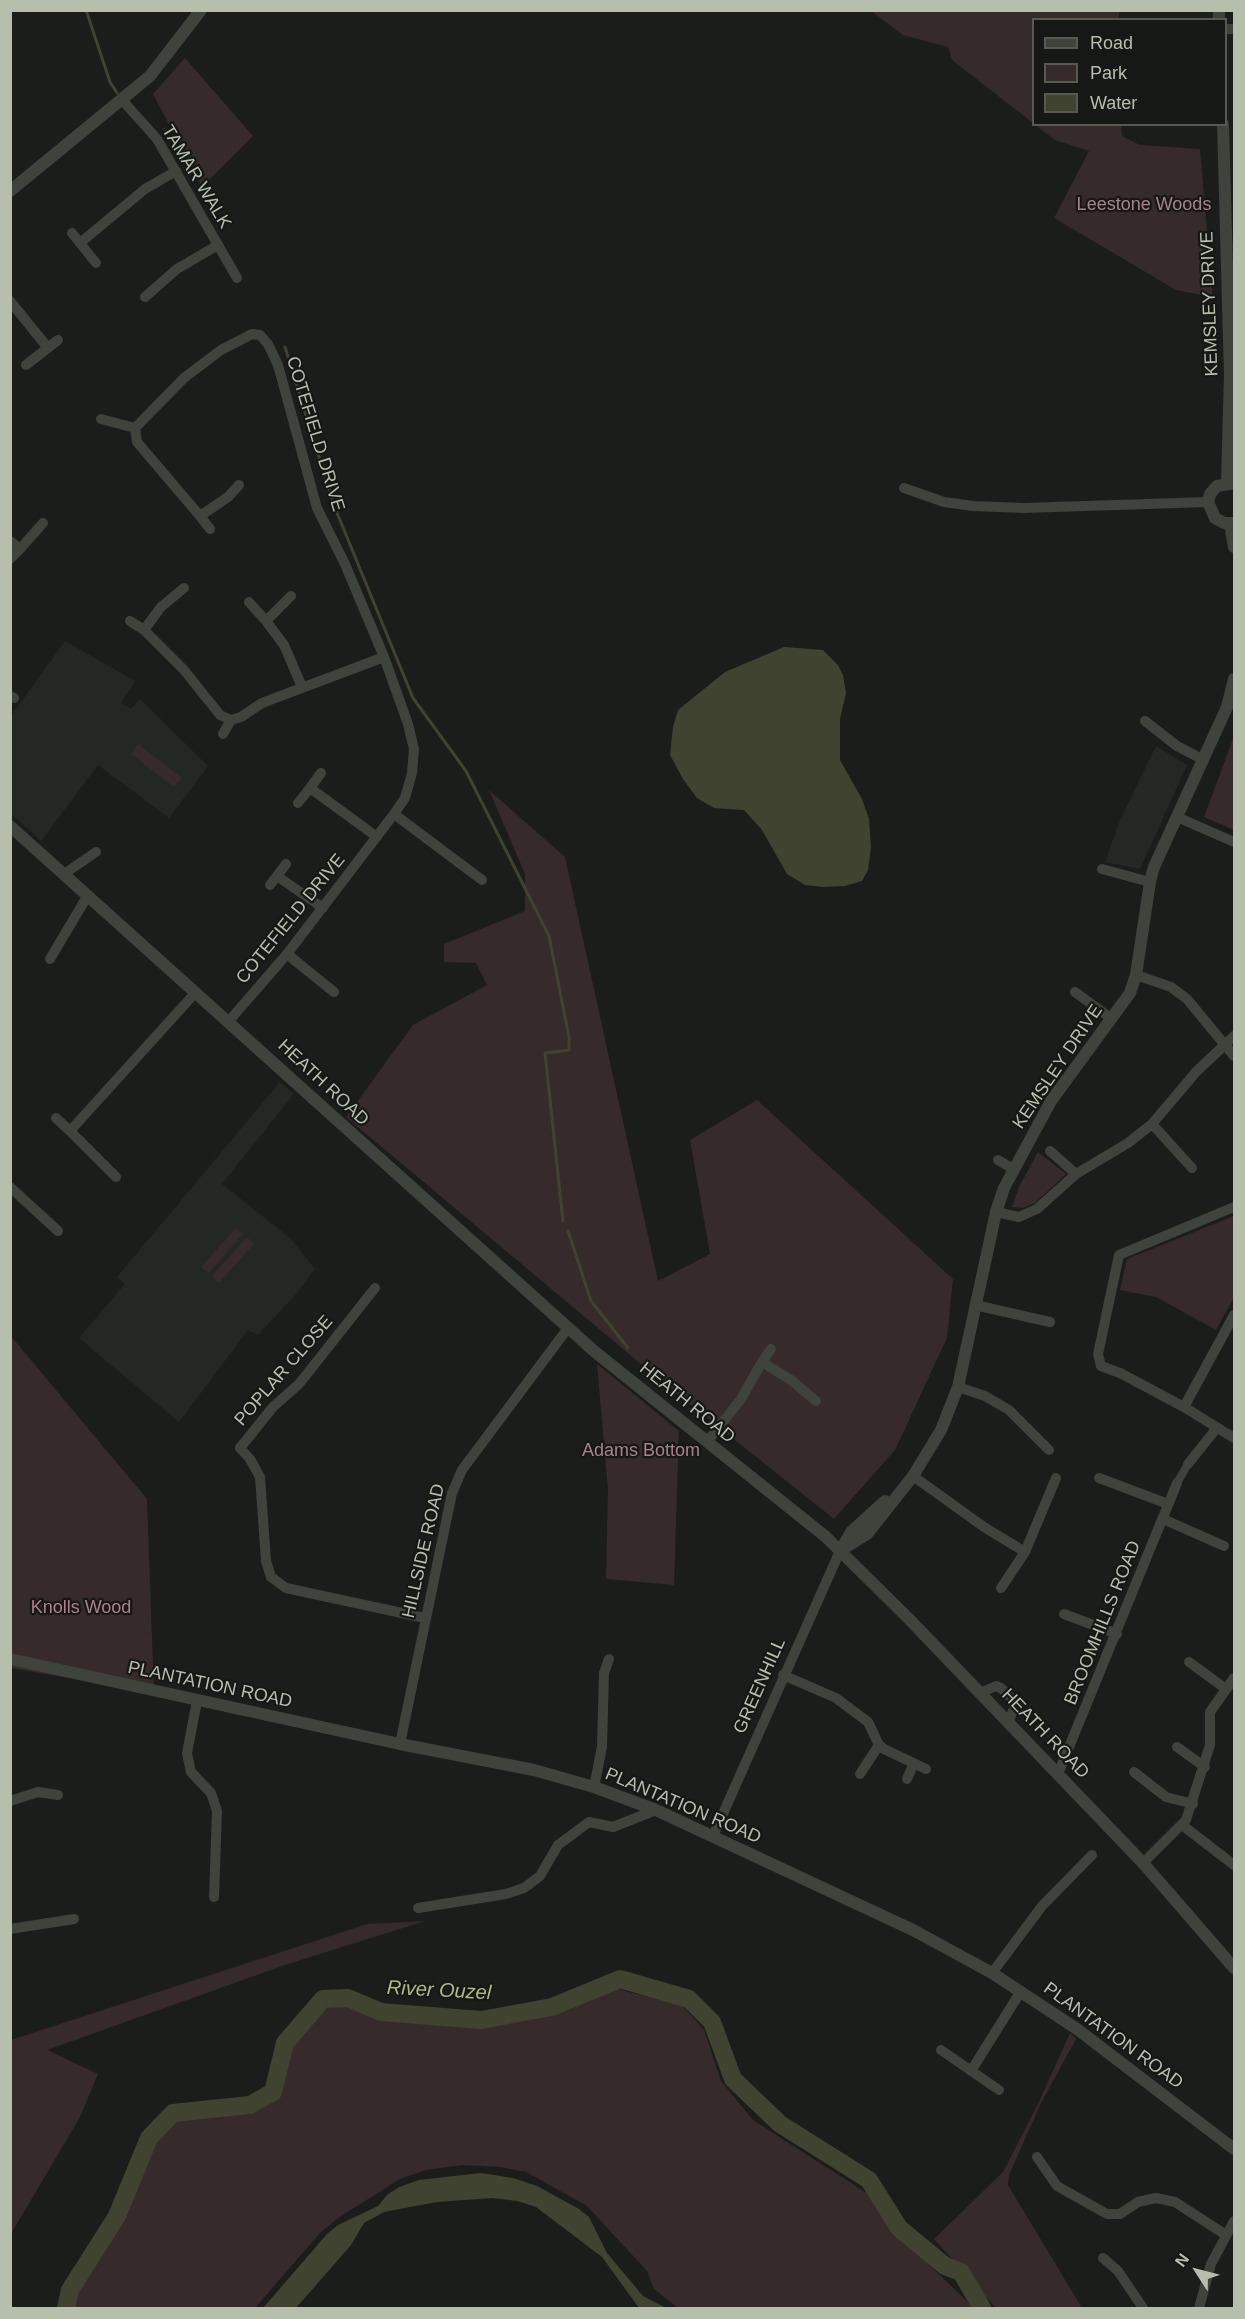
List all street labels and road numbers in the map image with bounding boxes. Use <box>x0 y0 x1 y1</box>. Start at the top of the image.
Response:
street label: TAMAR WALK <box>157 121 235 233</box>
street label: KEMSLEY DRIVE <box>1197 231 1223 377</box>
street label: COTEFIELD DRIVE <box>281 354 349 514</box>
street label: COTEFIELD DRIVE <box>232 850 350 988</box>
street label: KEMSLEY DRIVE <box>1008 1001 1108 1133</box>
street label: HEATH ROAD <box>273 1035 373 1131</box>
street label: POPLAR CLOSE <box>230 1311 338 1431</box>
street label: HEATH ROAD <box>635 1358 739 1448</box>
street label: HILLSIDE ROAD <box>398 1482 450 1620</box>
street label: BROOMHILLS ROAD <box>1060 1538 1146 1708</box>
street label: GREENHILL <box>729 1635 791 1737</box>
street label: PLANTATION ROAD <box>126 1657 294 1713</box>
street label: HEATH ROAD <box>997 1685 1093 1783</box>
street label: PLANTATION ROAD <box>602 1763 764 1849</box>
street label: PLANTATION ROAD <box>1039 1978 1187 2094</box>

